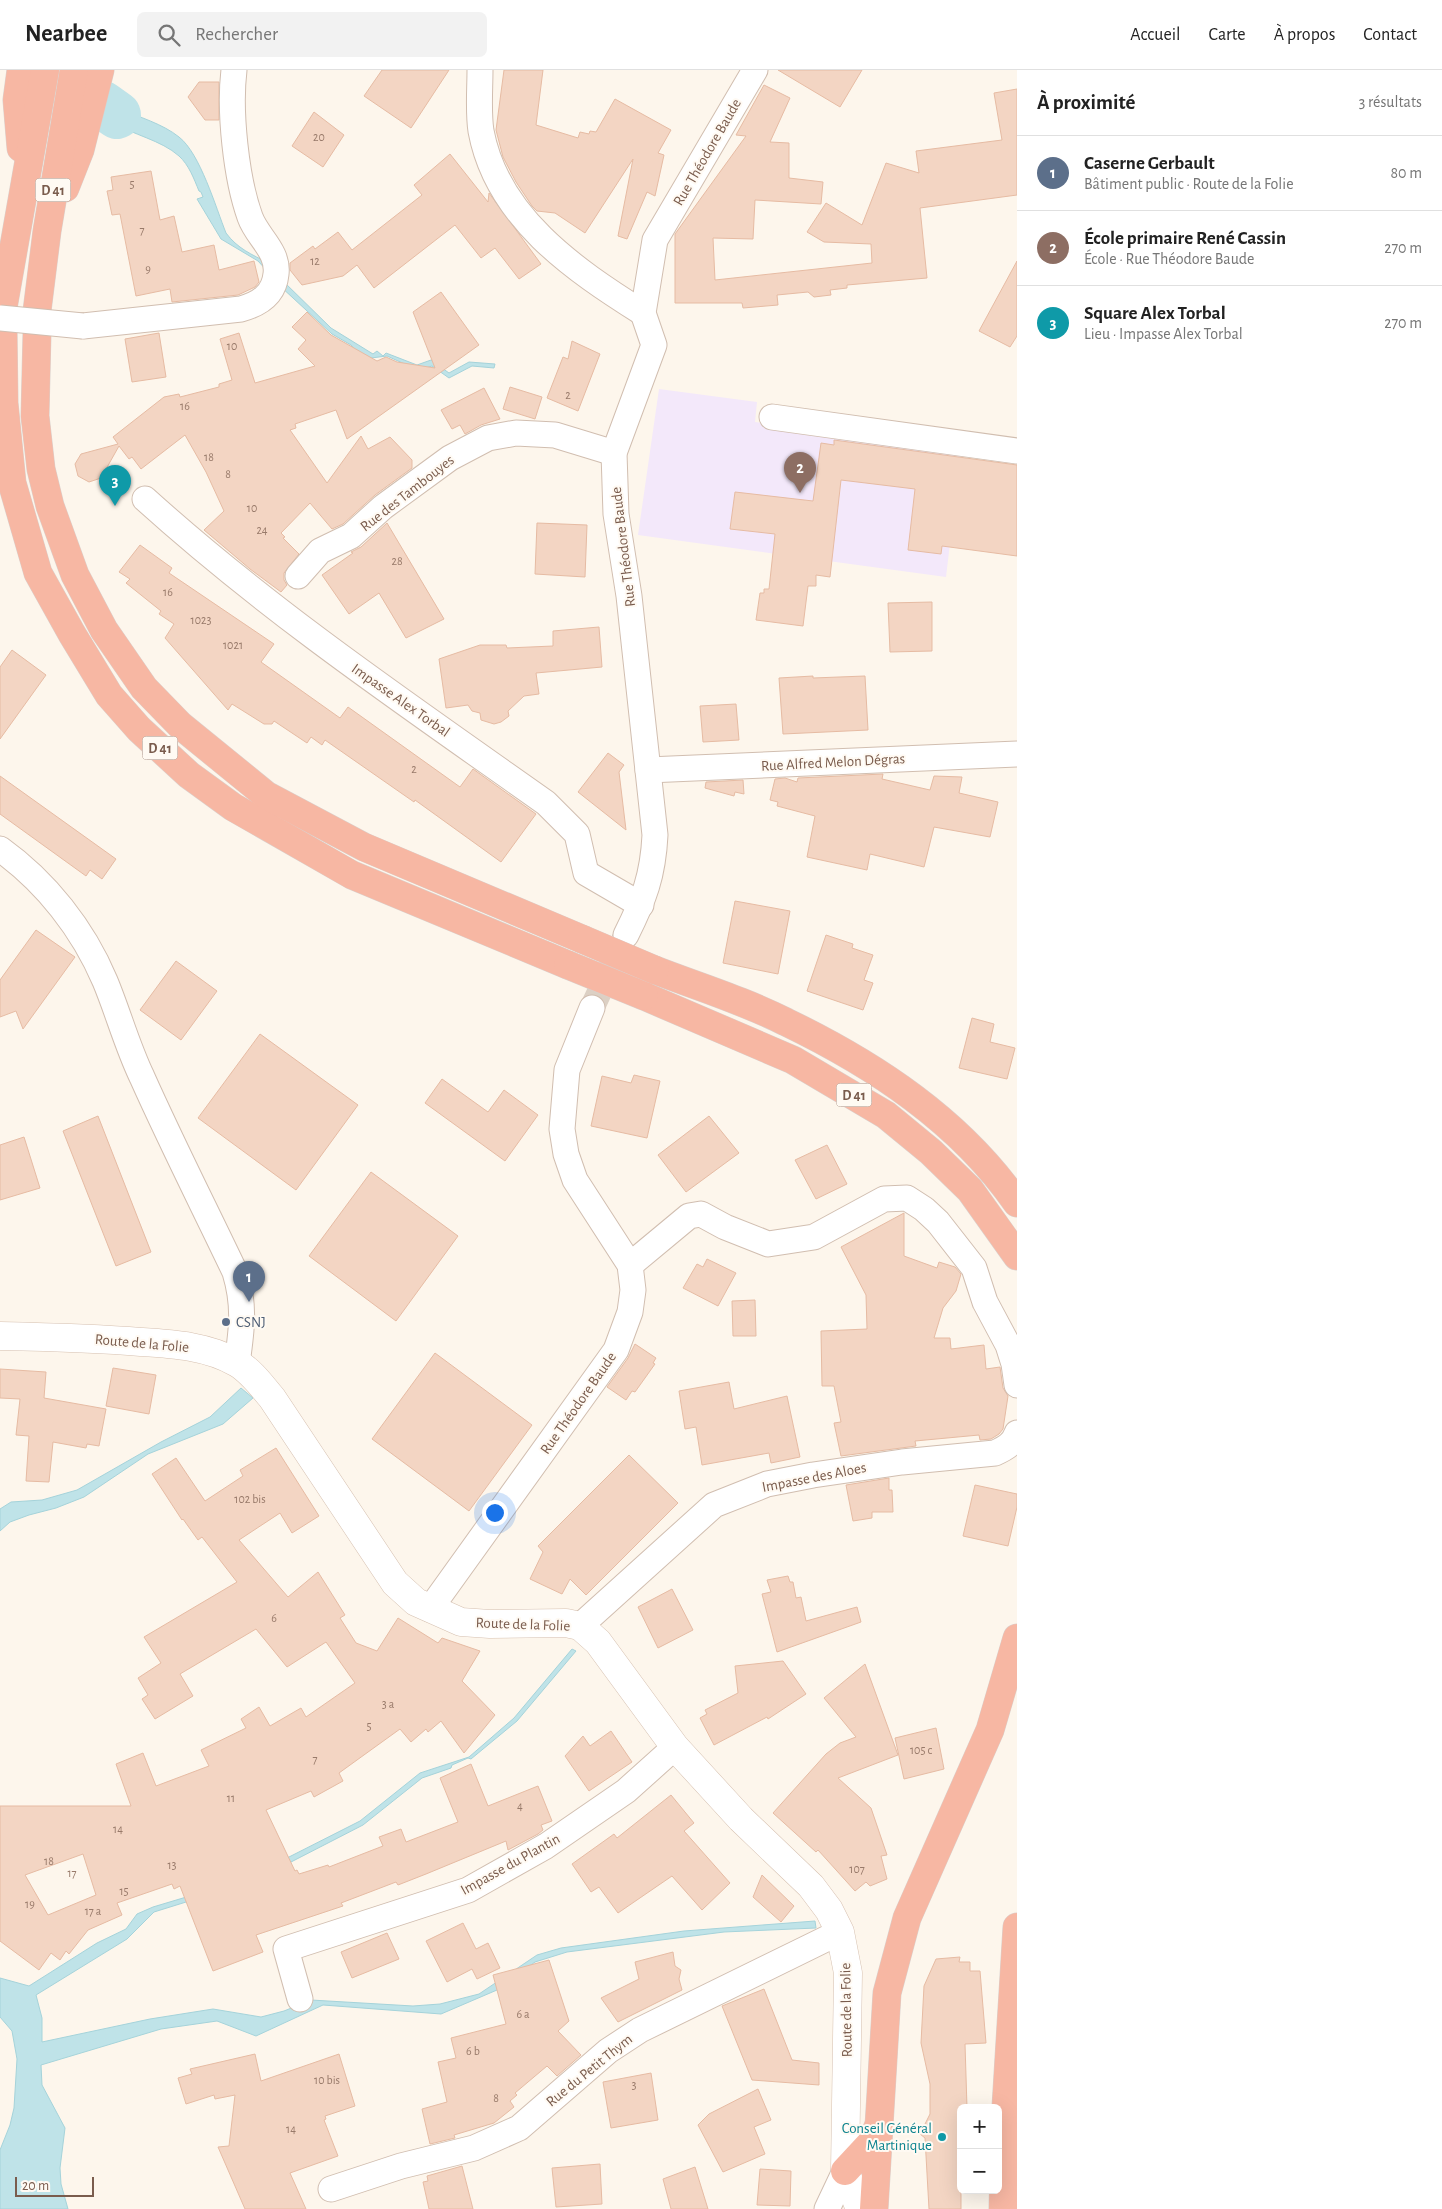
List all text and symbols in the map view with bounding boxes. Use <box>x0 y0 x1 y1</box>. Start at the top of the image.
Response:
search box <box>137 12 487 57</box>
icon: search <box>155 21 183 49</box>
text: Nearbee <box>25 22 107 46</box>
text: Rechercher <box>195 25 278 44</box>
text: Accueil <box>1130 26 1181 44</box>
text: Carte <box>1209 26 1246 44</box>
text: À propos <box>1274 26 1335 44</box>
text: Contact <box>1363 26 1417 44</box>
text: À proximité <box>1037 92 1135 113</box>
text: 3 résultats <box>1359 94 1422 110</box>
street label: Rue Théodore Baude <box>671 96 744 208</box>
house number: 20 <box>313 131 325 143</box>
text: Caserne Gerbault <box>1084 154 1215 173</box>
text: 1 <box>1050 165 1056 181</box>
text: 80 m <box>1391 165 1422 181</box>
text: Bâtiment public · Route de la Folie <box>1084 176 1294 192</box>
road number: D 41 <box>36 178 70 202</box>
house number: 5 <box>129 178 135 190</box>
house number: 7 <box>139 224 145 236</box>
text: École primaire René Cassin <box>1084 229 1286 248</box>
text: 2 <box>1049 240 1057 256</box>
text: 270 m <box>1384 240 1422 256</box>
text: École · Rue Théodore Baude <box>1084 251 1254 267</box>
house number: 12 <box>310 255 320 267</box>
house number: 9 <box>145 263 151 275</box>
text: Square Alex Torbal <box>1084 304 1226 323</box>
text: 3 <box>1050 315 1056 331</box>
text: 270 m <box>1384 315 1422 331</box>
text: Lieu · Impasse Alex Torbal <box>1084 326 1243 342</box>
house number: 10 <box>227 340 237 352</box>
house number: 2 <box>565 389 571 401</box>
house number: 16 <box>180 400 190 412</box>
house number: 18 <box>204 451 214 463</box>
street label: Rue des Tambouyes <box>358 452 457 534</box>
pin: 2 <box>784 452 816 493</box>
pin: 3 <box>99 465 131 506</box>
house number: 8 <box>225 468 231 480</box>
street label: Rue Théodore Baude <box>609 486 638 608</box>
house number: 10 <box>247 502 257 514</box>
house number: 24 <box>256 524 268 536</box>
house number: 28 <box>391 555 403 567</box>
house number: 16 <box>163 586 173 598</box>
house number: 1023 <box>191 614 211 626</box>
house number: 1021 <box>223 639 243 651</box>
street label: Impasse Alex Torbal <box>349 661 453 740</box>
road number: D 41 <box>142 736 178 760</box>
street label: Rue Alfred Melon Dégras <box>760 751 906 774</box>
house number: 2 <box>411 763 417 775</box>
road number: D 41 <box>836 1084 872 1106</box>
pin: 1 <box>233 1261 265 1302</box>
place label: CSNJ <box>236 1315 266 1330</box>
marker: CSNJ <box>220 1316 232 1328</box>
street label: Route de la Folie <box>94 1332 190 1355</box>
street label: Rue Théodore Baude <box>538 1349 619 1457</box>
street label: Impasse des Aloes <box>761 1460 867 1495</box>
house number: 102 bis <box>234 1493 266 1505</box>
your location <box>482 1500 508 1526</box>
house number: 6 <box>271 1612 277 1624</box>
street label: Route de la Folie <box>475 1615 571 1634</box>
house number: 3 a <box>382 1698 395 1710</box>
house number: 5 <box>366 1720 372 1732</box>
house number: 105 c <box>910 1744 932 1756</box>
house number: 7 <box>312 1753 318 1765</box>
house number: 11 <box>227 1792 235 1804</box>
house number: 4 <box>517 1800 523 1812</box>
house number: 14 <box>113 1823 123 1835</box>
street label: Impasse du Plantin <box>458 1831 562 1898</box>
house number: 18 <box>44 1855 54 1867</box>
house number: 13 <box>167 1859 177 1871</box>
house number: 107 <box>849 1863 865 1875</box>
house number: 17 <box>67 1867 77 1879</box>
house number: 15 <box>119 1885 129 1897</box>
house number: 19 <box>25 1898 35 1910</box>
house number: 17 a <box>85 1905 102 1917</box>
street label: Route de la Folie <box>838 1962 855 2057</box>
house number: 6 a <box>516 2008 530 2020</box>
street label: Rue du Petit Thym <box>543 2031 635 2110</box>
house number: 6 b <box>466 2045 480 2057</box>
house number: 10 bis <box>314 2074 340 2086</box>
house number: 3 <box>632 2079 637 2091</box>
house number: 8 <box>493 2092 499 2104</box>
map controls <box>957 2104 1002 2194</box>
button: + <box>957 2104 1002 2149</box>
place label: Conseil Général Martinique <box>842 2121 932 2153</box>
house number: 14 <box>286 2123 296 2135</box>
marker: Conseil Général Martinique <box>936 2131 948 2143</box>
button: − <box>957 2149 1002 2194</box>
scale bar <box>15 2174 94 2197</box>
text: 20 m <box>22 2179 49 2193</box>

